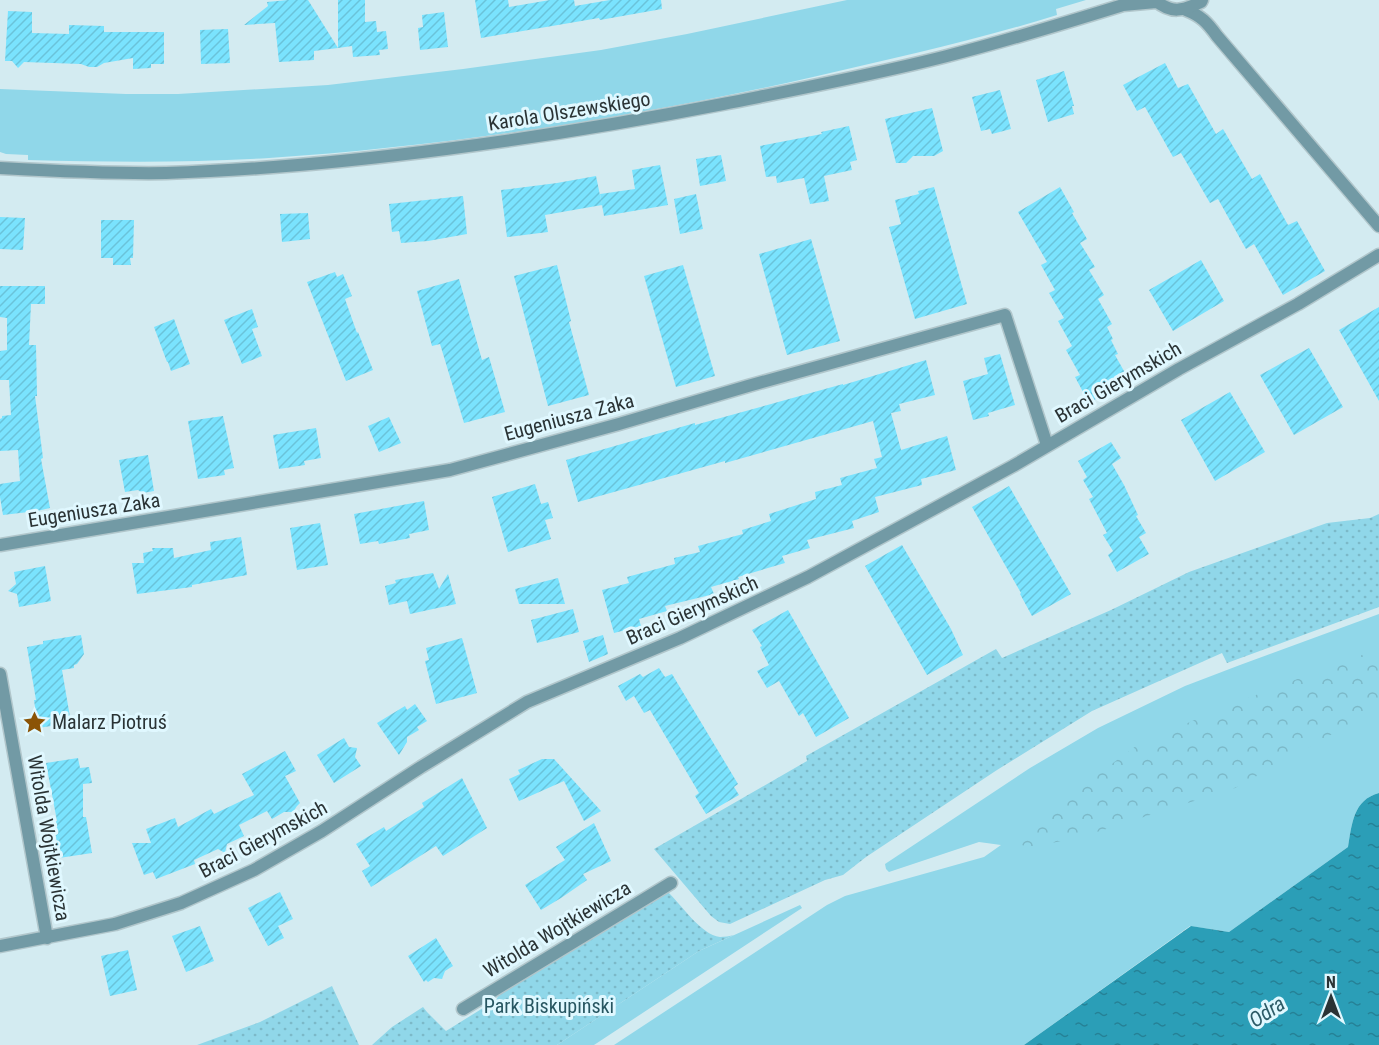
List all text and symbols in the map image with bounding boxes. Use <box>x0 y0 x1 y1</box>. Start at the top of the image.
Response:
street label: Karola Olszewskiego <box>486 86 652 136</box>
street label: Braci Gierymskich <box>1051 336 1185 428</box>
street label: Eugeniusza Zaka <box>501 388 637 446</box>
street label: Eugeniusza Zaka <box>26 488 162 532</box>
street label: Braci Gierymskich <box>622 570 762 650</box>
place icon: Malarz Piotruś <box>21 709 47 735</box>
place label: Malarz Piotruś <box>52 710 167 734</box>
street label: Witolda Wojtkiewicza <box>23 753 75 923</box>
street label: Braci Gierymskich <box>195 795 331 883</box>
street label: Witolda Wojtkiewicza <box>479 875 635 983</box>
north arrow <box>1301 967 1361 1027</box>
text: N <box>1326 973 1336 992</box>
water label: Odra <box>1245 992 1289 1032</box>
park label: Park Biskupiński <box>484 994 614 1018</box>

